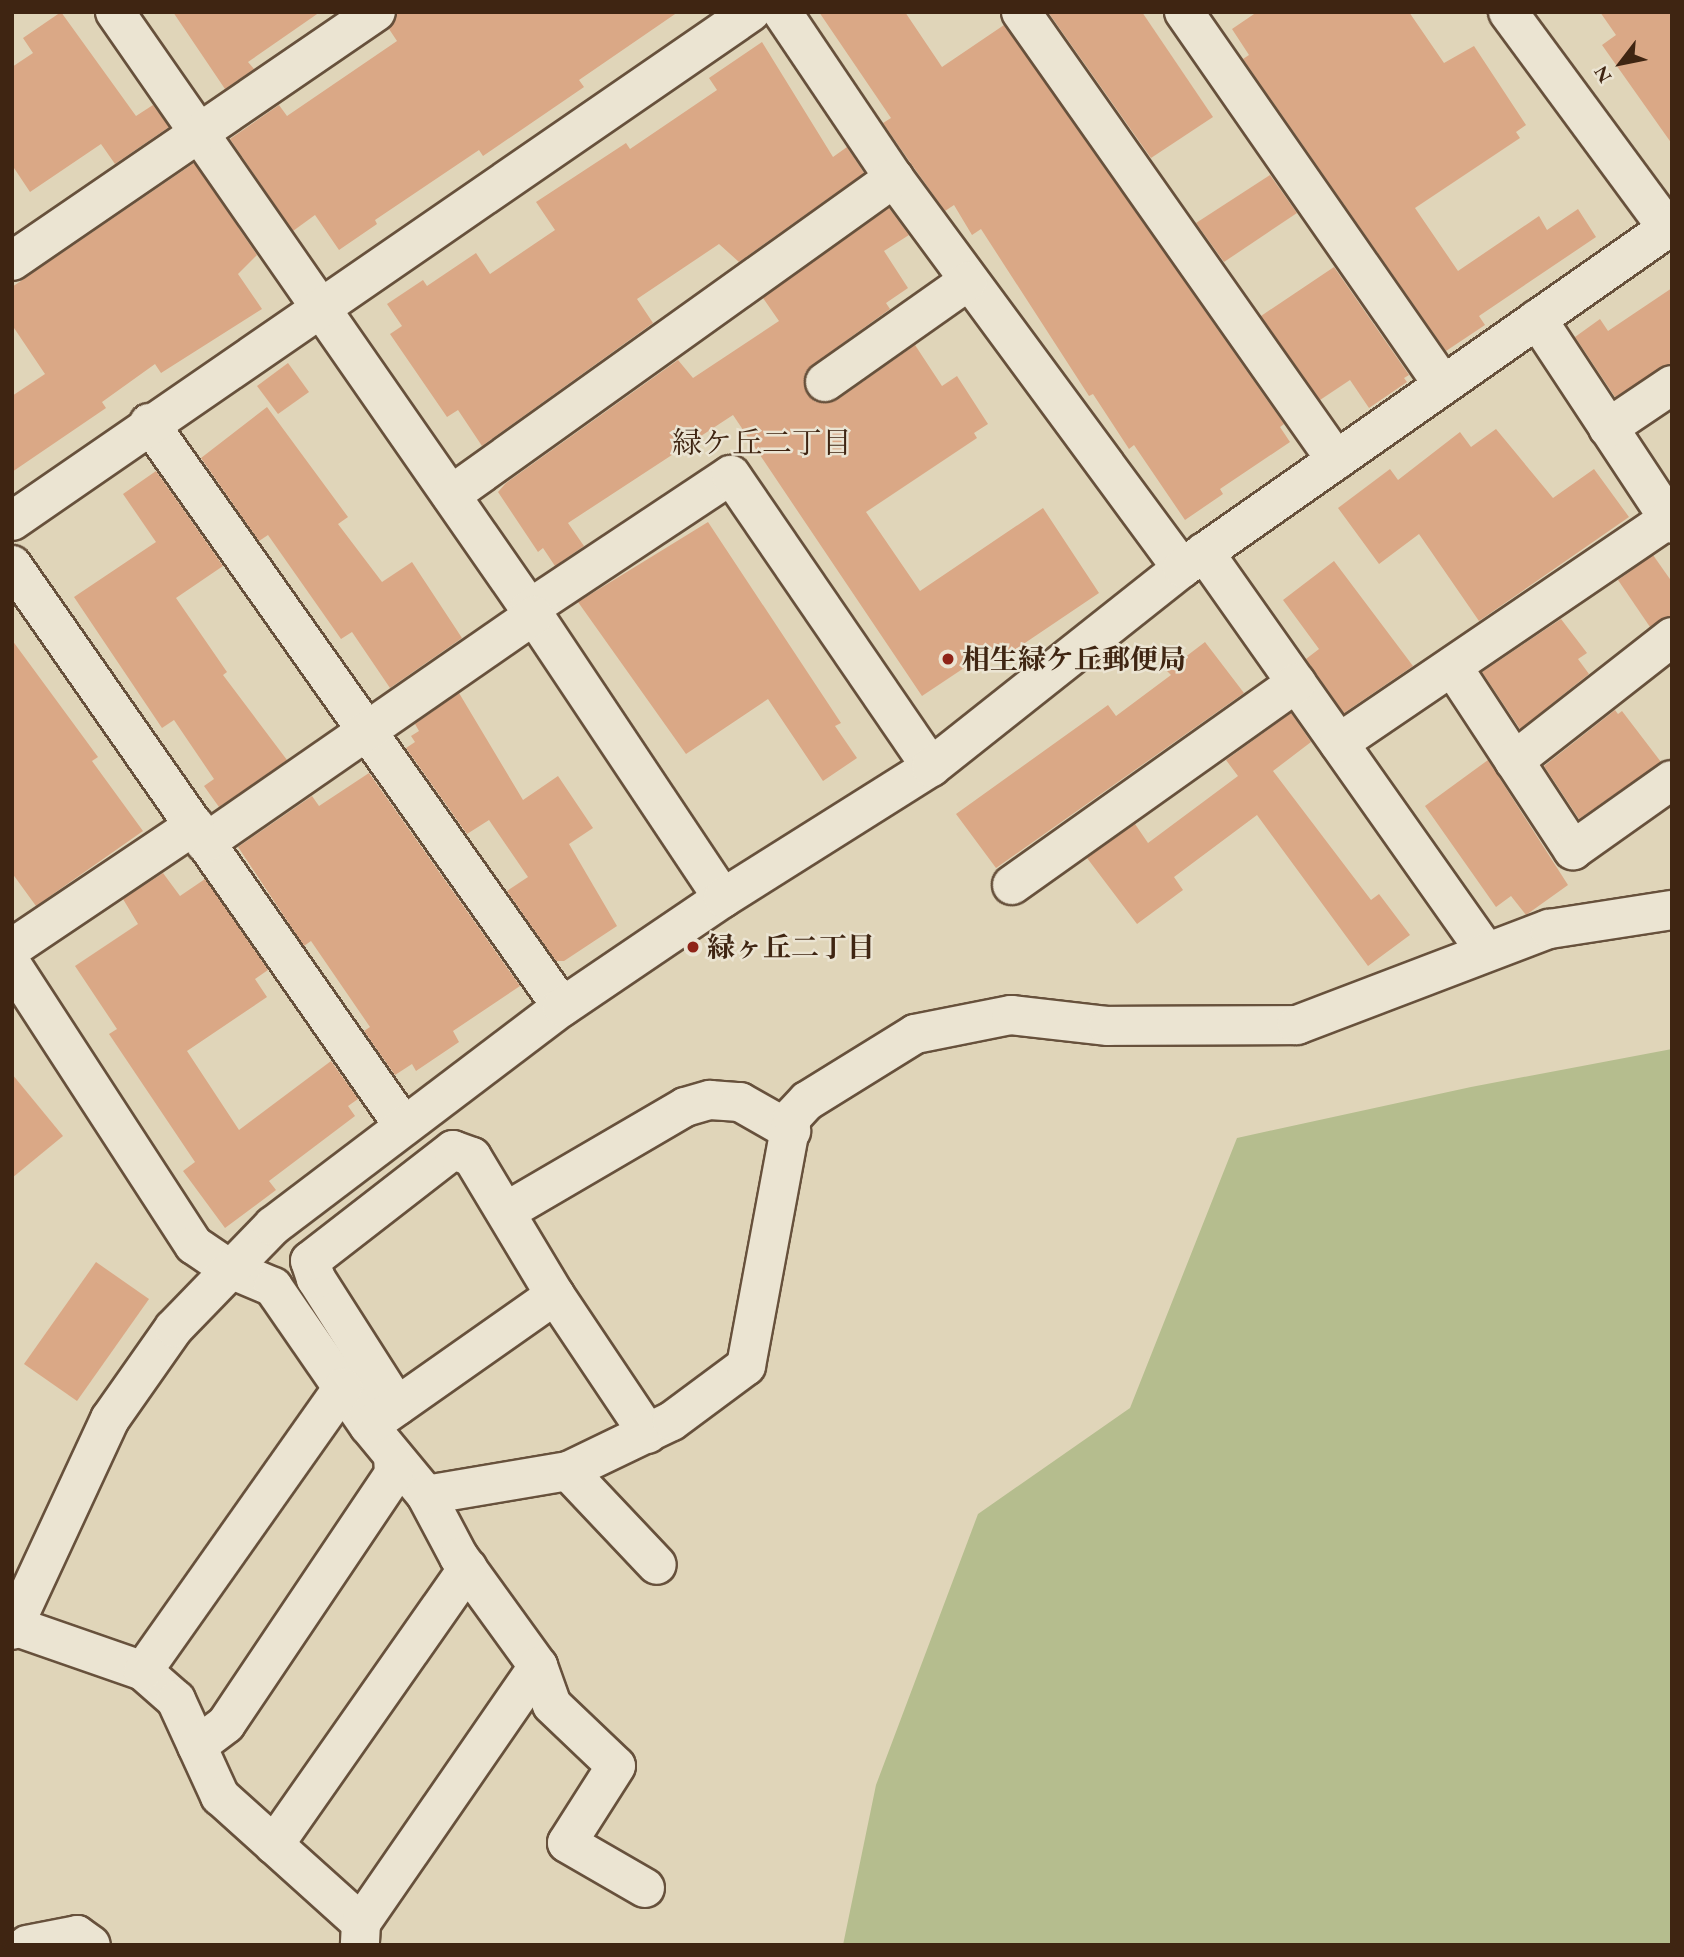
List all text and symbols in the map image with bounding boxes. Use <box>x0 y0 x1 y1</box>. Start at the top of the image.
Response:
north arrow <box>1586 28 1656 98</box>
text: N <box>1588 61 1617 88</box>
district label: 緑ケ丘二丁目 <box>672 425 852 461</box>
place label: 相生緑ケ丘郵便局 <box>962 642 1186 676</box>
marker: 相生緑ケ丘郵便局 <box>940 651 956 667</box>
place label: 緑ヶ丘二丁目 <box>707 930 875 964</box>
marker: 緑ヶ丘二丁目 <box>685 939 701 955</box>

